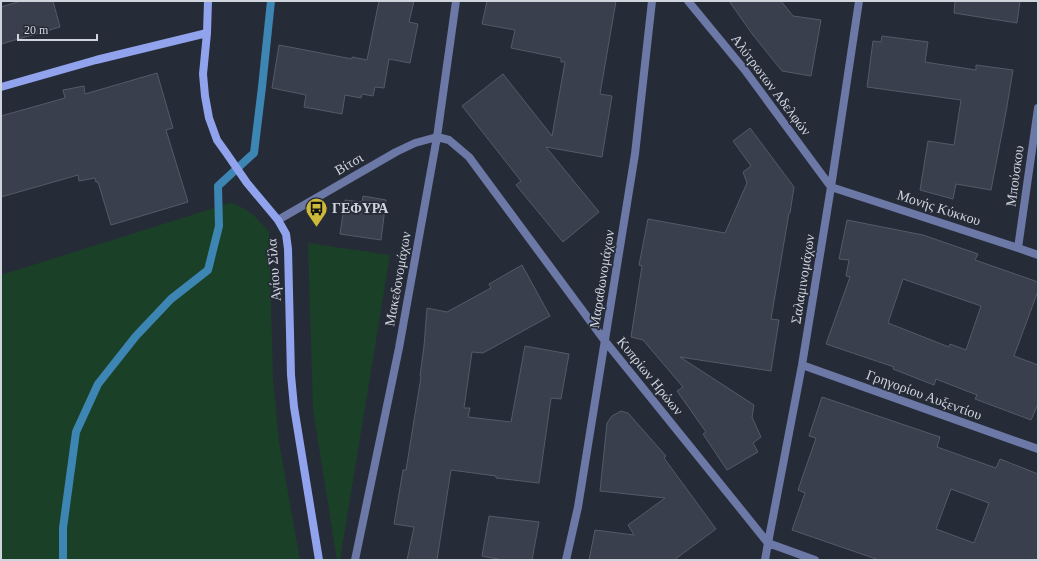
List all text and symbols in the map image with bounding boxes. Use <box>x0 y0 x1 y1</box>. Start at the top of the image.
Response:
scale bar <box>18 16 97 42</box>
text: 20 m <box>24 23 49 37</box>
street label: Αλύτρωτων Αδελφών <box>728 32 814 138</box>
street label: Μπούσκου <box>1003 144 1027 208</box>
street label: Βίτσι <box>332 150 366 178</box>
street label: Μονής Κύκκου <box>895 187 983 229</box>
bus stop icon: ΓΕΦΥΡΑ <box>304 195 330 228</box>
place label: ΓΕΦΥΡΑ <box>332 201 389 216</box>
street label: Μαραθωνομάχων <box>587 229 617 329</box>
street label: Μακεδονομάχων <box>382 230 414 328</box>
street label: Σαλαμινομάχων <box>789 233 817 325</box>
street label: Αγίου Σίλα <box>264 238 284 302</box>
street label: Κυπρίων Ηρώων <box>614 334 686 418</box>
street label: Γρηγορίου Αυξεντίου <box>864 367 984 423</box>

